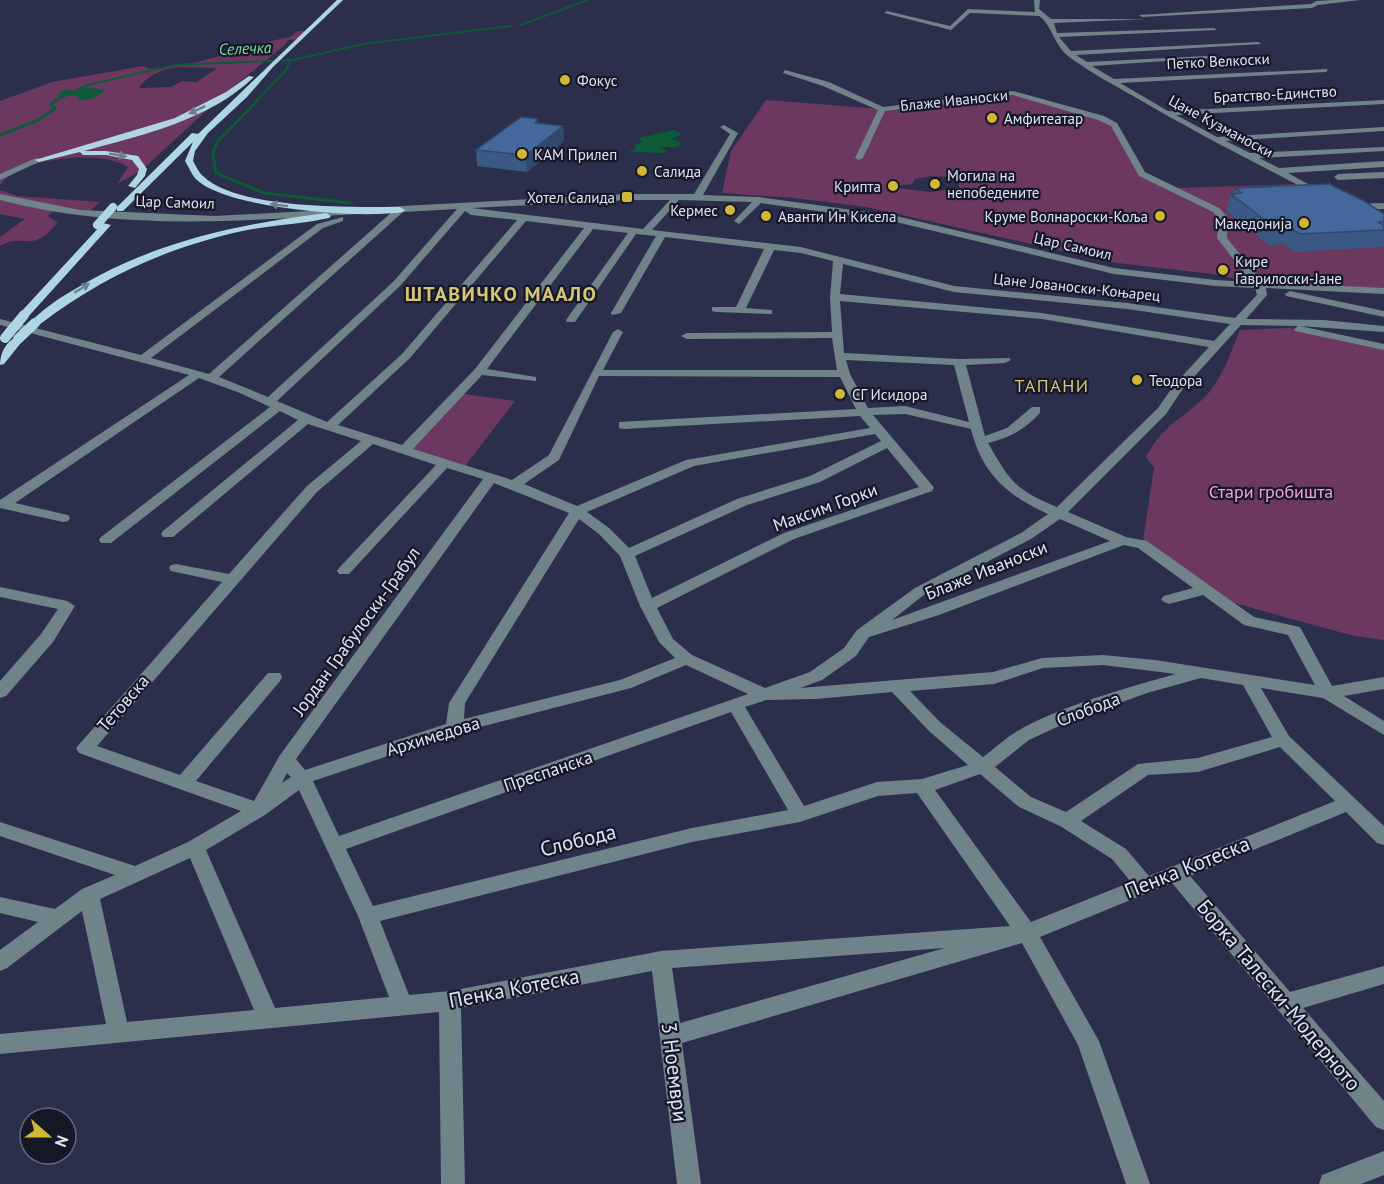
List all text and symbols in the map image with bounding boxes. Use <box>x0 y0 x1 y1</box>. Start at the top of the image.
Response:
water label: Селечка <box>218 37 272 59</box>
street label: Петко Велкоски <box>1166 49 1270 73</box>
place label: Фокус <box>577 71 618 90</box>
marker: Фокус <box>558 73 572 87</box>
street label: Братство-Единство <box>1213 81 1337 107</box>
street label: Блаже Иваноски <box>899 85 1009 115</box>
street label: Цане Кузманоски <box>1166 90 1276 162</box>
one-way arrow <box>189 105 206 114</box>
place label: Амфитеатар <box>1004 109 1083 128</box>
marker: Амфитеатар <box>985 111 999 125</box>
place label: КАМ Прилеп <box>534 145 617 164</box>
marker: КАМ Прилеп <box>515 147 529 161</box>
one-way arrow <box>108 151 127 160</box>
place label: Салида <box>654 162 701 181</box>
marker: Салида <box>635 164 649 178</box>
place label: Могила на непобедените <box>947 166 1040 202</box>
place label: Крипта <box>834 177 881 196</box>
marker: Могила на непобедените <box>928 177 942 191</box>
marker: Крипта <box>886 179 900 193</box>
place label: Хотел Салида <box>527 188 615 207</box>
marker: Хотел Салида <box>620 190 634 204</box>
street label: Цар Самоил <box>135 191 215 213</box>
one-way arrow <box>269 200 288 209</box>
place label: Кермес <box>670 201 718 220</box>
marker: Кермес <box>723 203 737 217</box>
place label: Аванти Ин Кисела <box>778 207 896 226</box>
place label: Круме Волнароски-Коља <box>985 207 1148 226</box>
marker: Аванти Ин Кисела <box>759 209 773 223</box>
marker: Круме Волнароски-Коља <box>1153 209 1167 223</box>
place label: Македонија <box>1215 214 1292 233</box>
marker: Македонија <box>1297 216 1311 230</box>
street label: Цар Самоил <box>1032 228 1114 264</box>
place label: Кире Гаврилоски-Јане <box>1235 252 1342 288</box>
marker: Кире Гаврилоски-Јане <box>1216 263 1230 277</box>
street label: Цане Јованоски-Коњарец <box>993 269 1161 305</box>
district label: ШТАВИЧКО МААЛО <box>405 281 597 307</box>
one-way arrow <box>73 282 89 294</box>
place label: Теодора <box>1149 371 1203 390</box>
marker: Теодора <box>1130 373 1144 387</box>
district label: ТАПАНИ <box>1014 374 1090 397</box>
place label: СГ Исидора <box>852 385 927 404</box>
marker: СГ Исидора <box>833 387 847 401</box>
street label: Максим Горки <box>770 477 880 537</box>
park label: Стари гробишта <box>1209 480 1333 503</box>
street label: Блаже Иваноски <box>922 535 1050 605</box>
street label: Јордан Грабулоски-Грабул <box>286 542 425 721</box>
street label: Тетовска <box>92 670 154 736</box>
street label: Слобода <box>1053 686 1123 732</box>
street label: Архимедова <box>383 711 483 761</box>
street label: Преспанска <box>500 745 596 797</box>
street label: Слобода <box>537 818 619 862</box>
street label: Пенка Котеска <box>1120 830 1254 904</box>
street label: Борка Талески-Модерното <box>1191 894 1367 1096</box>
street label: Пенка Котеска <box>446 962 582 1014</box>
street label: 3 Ноември <box>656 1021 694 1123</box>
north arrow <box>18 1106 78 1166</box>
text: N <box>51 1133 73 1150</box>

